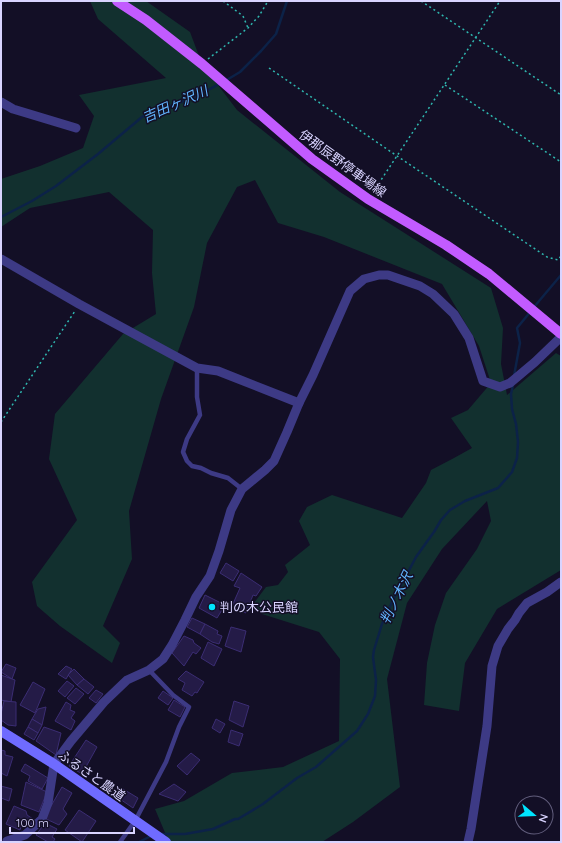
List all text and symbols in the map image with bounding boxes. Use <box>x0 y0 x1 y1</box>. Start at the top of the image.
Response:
water label: 吉田ヶ沢川 <box>139 81 212 126</box>
street label: 伊那辰野停車場線 <box>296 126 390 200</box>
water label: 判ノ木沢 <box>376 567 417 627</box>
place label: 判の木公民館 <box>220 599 298 615</box>
marker: 判の木公民館 <box>207 602 217 612</box>
street label: ふるさと農道 <box>55 746 129 804</box>
north arrow <box>514 795 554 835</box>
scale bar <box>10 809 134 835</box>
text: N <box>536 812 551 824</box>
text: 100 m <box>16 815 49 830</box>

